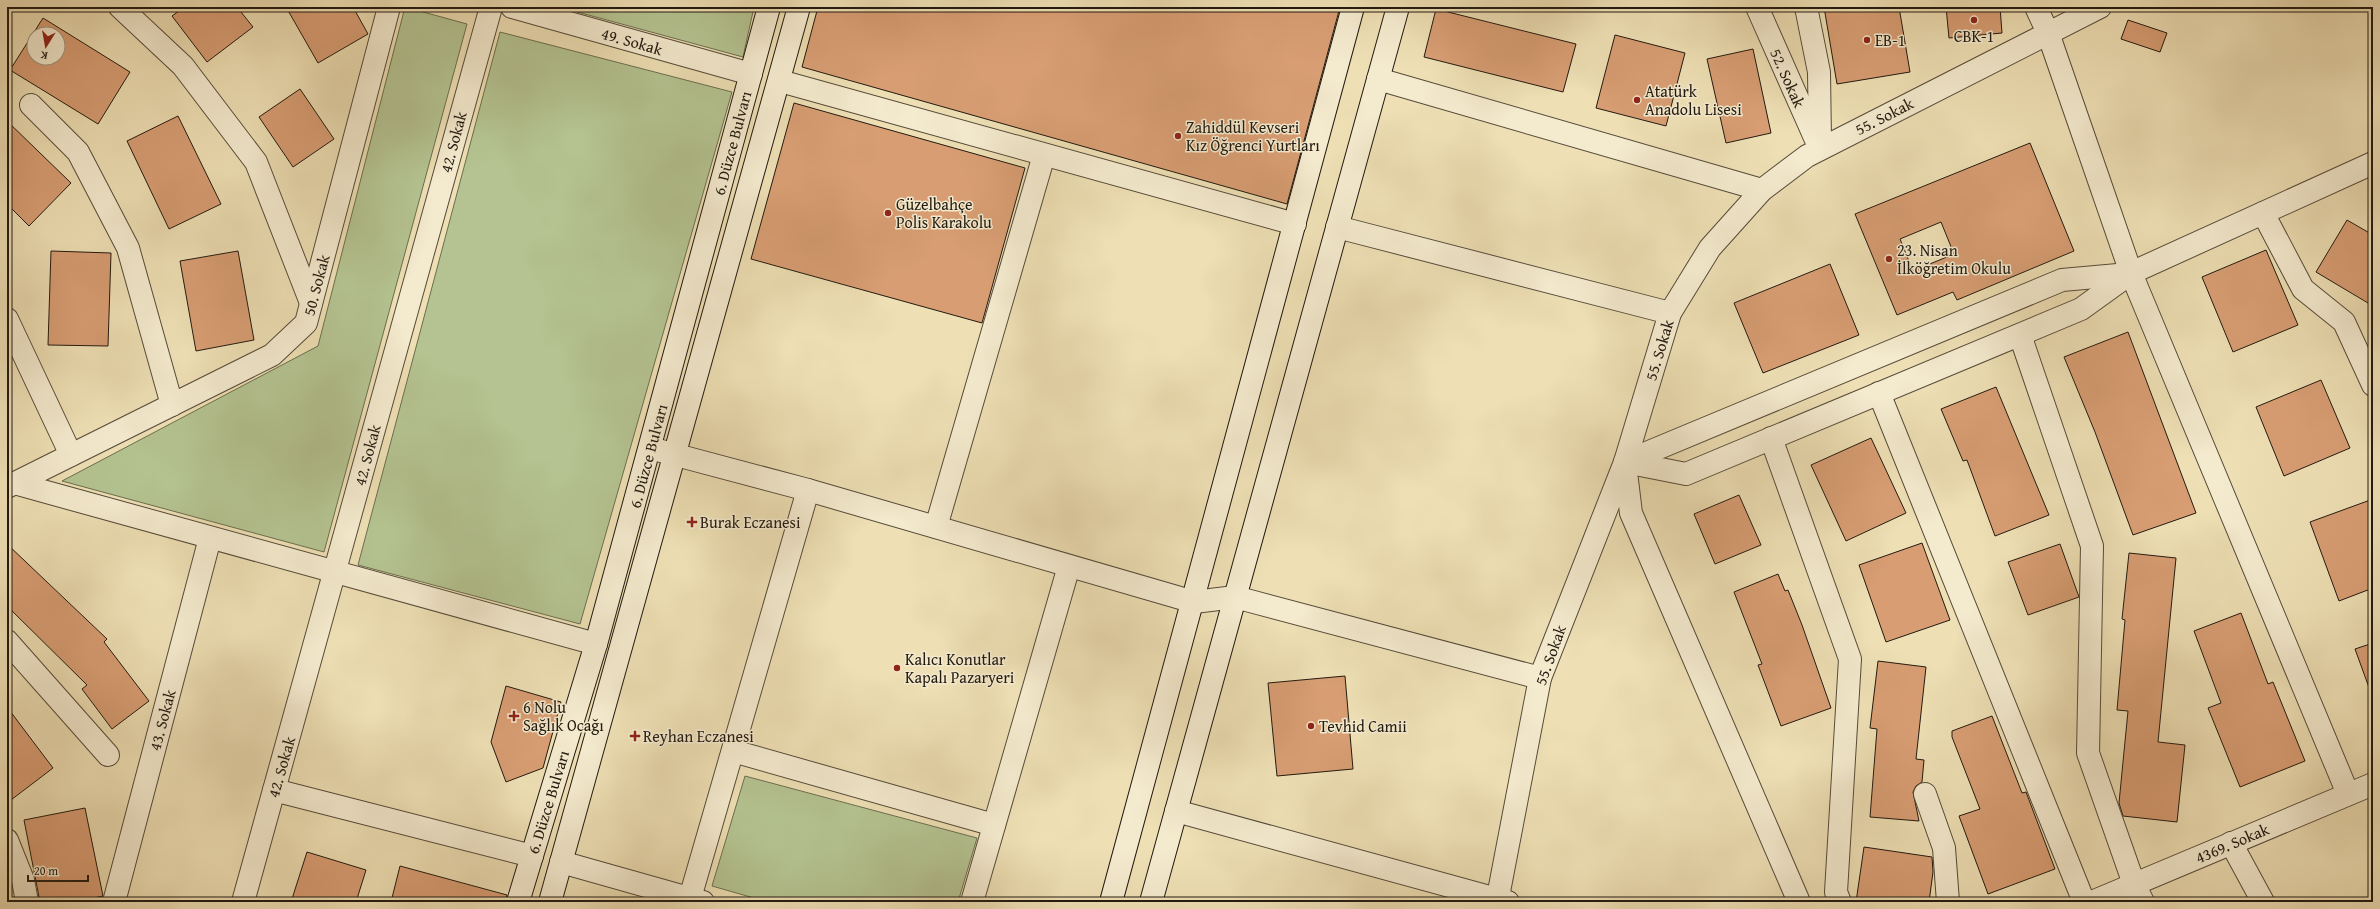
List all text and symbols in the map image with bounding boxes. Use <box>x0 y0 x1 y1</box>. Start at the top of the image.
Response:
marker: CBK-1 <box>1969 15 1979 25</box>
street label: 49. Sokak <box>599 21 666 61</box>
place label: CBK-1 <box>1954 24 1994 48</box>
north arrow <box>26 26 66 66</box>
place label: EB-1 <box>1875 28 1905 52</box>
marker: EB-1 <box>1862 35 1872 45</box>
street label: 52. Sokak <box>1764 45 1812 112</box>
text: K <box>39 47 49 64</box>
place label: Atatürk Anadolu Lisesi <box>1645 79 1742 121</box>
street label: 6. Düzce Bulvarı <box>707 88 758 198</box>
street label: 55. Sokak <box>1851 91 1918 141</box>
marker: Atatürk Anadolu Lisesi <box>1632 95 1642 105</box>
street label: 42. Sokak <box>433 108 473 175</box>
place label: Zahiddül Kevseri Kız Öğrenci Yurtları <box>1186 115 1320 157</box>
marker: Zahiddül Kevseri Kız Öğrenci Yurtları <box>1173 131 1183 141</box>
place label: Güzelbahçe Polis Karakolu <box>896 192 992 234</box>
marker: Güzelbahçe Polis Karakolu <box>883 208 893 218</box>
place label: 23. Nisan İlköğretim Okulu <box>1897 238 2011 280</box>
street label: 50. Sokak <box>296 251 336 318</box>
marker: 23. Nisan İlköğretim Okulu <box>1884 254 1894 264</box>
street label: 55. Sokak <box>1638 316 1680 383</box>
street label: 6. Düzce Bulvarı <box>623 401 674 511</box>
street label: 42. Sokak <box>347 421 387 488</box>
place label: Burak Eczanesi <box>700 510 801 534</box>
marker: Burak Eczanesi <box>687 517 697 527</box>
street label: 55. Sokak <box>1528 621 1572 689</box>
place label: Kalıcı Konutlar Kapalı Pazaryeri <box>905 647 1015 689</box>
marker: Kalıcı Konutlar Kapalı Pazaryeri <box>892 663 902 673</box>
street label: 43. Sokak <box>142 686 182 753</box>
place label: 6 Nolu Sağlık Ocağı <box>523 695 604 737</box>
marker: 6 Nolu Sağlık Ocağı <box>508 710 520 722</box>
place label: Tevhid Camii <box>1319 714 1407 738</box>
marker: Tevhid Camii <box>1306 721 1316 731</box>
place label: Reyhan Eczanesi <box>643 724 754 748</box>
marker: Reyhan Eczanesi <box>630 731 640 741</box>
street label: 42. Sokak <box>261 733 301 800</box>
street label: 6. Düzce Bulvarı <box>521 747 575 857</box>
street label: 4369. Sokak <box>2191 816 2273 869</box>
scale bar <box>28 857 88 883</box>
text: 20 m <box>34 862 58 879</box>

